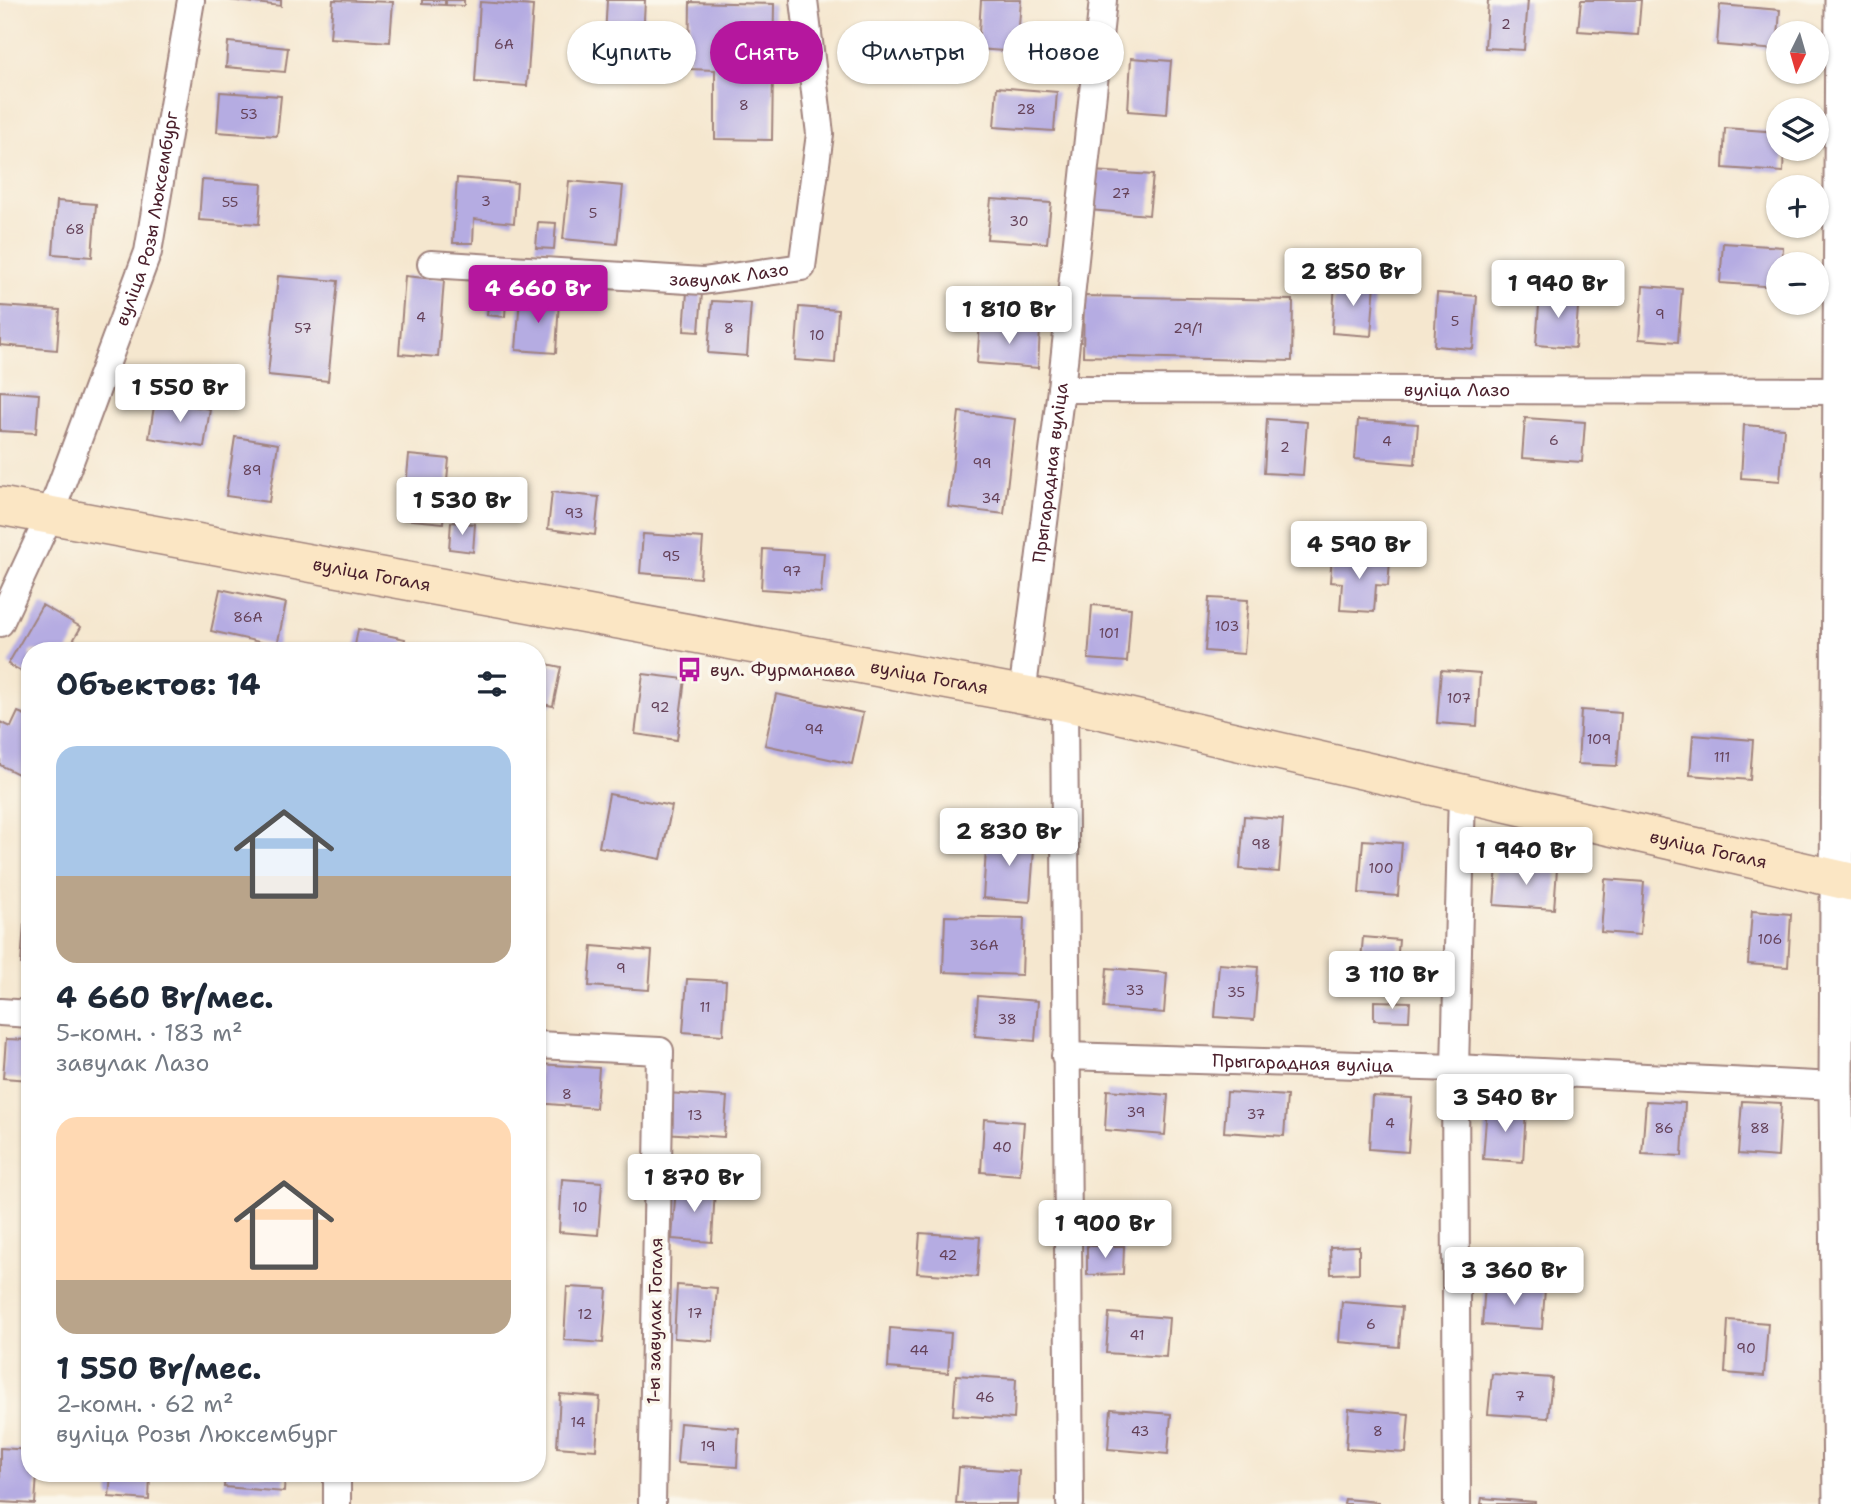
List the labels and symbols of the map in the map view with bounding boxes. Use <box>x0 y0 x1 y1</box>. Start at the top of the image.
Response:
house number: 2 <box>1501 15 1511 33</box>
north arrow <box>1766 21 1829 84</box>
house number: 6А <box>494 35 514 53</box>
house number: 8 <box>739 96 749 114</box>
house number: 28 <box>1016 100 1036 118</box>
house number: 53 <box>240 105 258 123</box>
street label: вуліца Розы Люксембург <box>110 109 184 329</box>
house number: 27 <box>1112 184 1130 202</box>
house number: 3 <box>481 192 491 210</box>
house number: 55 <box>222 193 238 211</box>
house number: 5 <box>589 204 597 222</box>
house number: 30 <box>1009 212 1029 230</box>
house number: 68 <box>65 220 85 238</box>
pin: 2 850 Br <box>1281 248 1425 308</box>
street label: завулак Лазо <box>669 257 790 293</box>
pin: 1 940 Br <box>1486 260 1630 320</box>
pin: 4 660 Br <box>466 266 610 325</box>
pin: 1 810 Br <box>937 286 1081 346</box>
house number: 9 <box>1655 305 1665 323</box>
house number: 4 <box>416 308 426 326</box>
house number: 5 <box>1451 312 1459 330</box>
house number: 57 <box>294 319 312 337</box>
house number: 8 <box>724 319 734 337</box>
house number: 29/1 <box>1173 319 1203 337</box>
house number: 10 <box>809 326 825 344</box>
pin: 1 550 Br <box>108 364 252 424</box>
street label: вуліца Лазо <box>1404 378 1510 402</box>
street label: Прыгарадная вуліца <box>1027 382 1074 564</box>
house number: 6 <box>1549 431 1559 449</box>
house number: 4 <box>1382 432 1392 450</box>
house number: 2 <box>1280 438 1290 456</box>
house number: 99 <box>972 454 992 472</box>
house number: 89 <box>243 461 261 479</box>
pin: 1 530 Br <box>390 477 534 537</box>
house number: 34 <box>981 489 1001 507</box>
house number: 93 <box>565 504 583 522</box>
pin: 4 590 Br <box>1287 522 1431 581</box>
house number: 95 <box>662 547 680 565</box>
street label: вуліца Гогаля <box>311 552 433 597</box>
house number: 97 <box>783 562 801 580</box>
house number: 86А <box>233 608 263 626</box>
house number: 103 <box>1215 617 1239 635</box>
house number: 101 <box>1099 624 1119 642</box>
street label: вуліца Гогаля <box>868 655 990 700</box>
bus stop icon: вул. Фурманава <box>676 656 704 684</box>
place label: вул. Фурманава <box>710 658 855 682</box>
house number: 107 <box>1447 689 1471 707</box>
house number: 92 <box>651 698 669 716</box>
house number: 94 <box>804 720 824 738</box>
house number: 109 <box>1587 730 1611 748</box>
house number: 111 <box>1714 748 1730 766</box>
pin: 2 830 Br <box>937 808 1081 868</box>
street label: вуліца Гогаля <box>1648 824 1769 874</box>
pin: 1 940 Br <box>1454 828 1598 887</box>
house number: 98 <box>1251 835 1271 853</box>
house number: 100 <box>1369 859 1393 877</box>
house number: 106 <box>1758 930 1782 948</box>
house number: 36А <box>969 936 999 954</box>
pin: 3 110 Br <box>1320 951 1464 1011</box>
house number: 9 <box>616 959 626 977</box>
house number: 33 <box>1126 981 1144 999</box>
house number: 35 <box>1227 983 1245 1001</box>
house number: 11 <box>699 998 711 1016</box>
house number: 38 <box>997 1010 1017 1028</box>
street label: Прыгарадная вуліца <box>1212 1049 1394 1078</box>
pin: 3 540 Br <box>1433 1074 1577 1134</box>
house number: 8 <box>562 1085 572 1103</box>
house number: 39 <box>1127 1103 1145 1121</box>
house number: 37 <box>1247 1105 1265 1123</box>
house number: 13 <box>688 1106 702 1124</box>
house number: 4 <box>1385 1114 1395 1132</box>
house number: 86 <box>1654 1119 1674 1137</box>
house number: 88 <box>1750 1119 1770 1137</box>
house number: 40 <box>992 1138 1012 1156</box>
pin: 1 870 Br <box>622 1154 766 1214</box>
house number: 10 <box>572 1198 588 1216</box>
pin: 1 900 Br <box>1033 1200 1177 1260</box>
street label: 1-ы завулак Гогаля <box>642 1237 668 1405</box>
house number: 42 <box>939 1246 957 1264</box>
pin: 3 360 Br <box>1442 1248 1586 1307</box>
house number: 17 <box>688 1304 702 1322</box>
house number: 12 <box>578 1305 592 1323</box>
house number: 6 <box>1366 1315 1376 1333</box>
house number: 41 <box>1130 1326 1144 1344</box>
house number: 90 <box>1736 1339 1756 1357</box>
house number: 44 <box>909 1341 929 1359</box>
house number: 7 <box>1515 1387 1525 1405</box>
house number: 46 <box>975 1388 995 1406</box>
house number: 14 <box>570 1413 586 1431</box>
house number: 43 <box>1131 1422 1149 1440</box>
house number: 8 <box>1373 1422 1383 1440</box>
house number: 19 <box>700 1437 716 1455</box>

